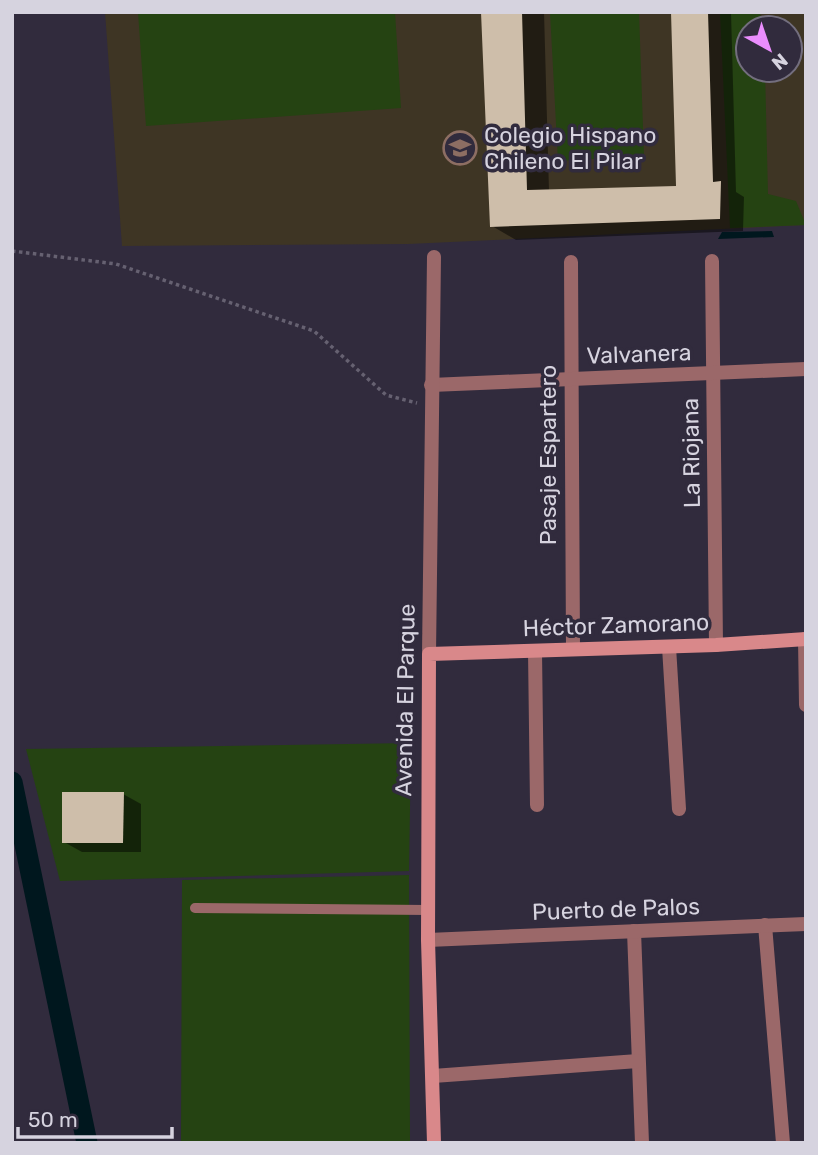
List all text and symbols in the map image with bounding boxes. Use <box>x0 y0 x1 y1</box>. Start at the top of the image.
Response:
north arrow <box>734 14 804 84</box>
text: N <box>767 48 792 75</box>
place label: Colegio Hispano Chileno El Pilar <box>484 121 656 175</box>
school or university icon: Colegio Hispano Chileno El Pilar <box>441 129 479 167</box>
street label: Valvanera <box>586 338 692 370</box>
street label: Pasaje Espartero <box>534 365 562 545</box>
street label: La Riojana <box>676 398 706 508</box>
street label: Avenida El Parque <box>389 603 421 797</box>
street label: Héctor Zamorano <box>522 608 710 642</box>
street label: Puerto de Palos <box>532 892 700 926</box>
scale bar <box>18 1096 172 1140</box>
text: 50 m <box>28 1107 78 1132</box>

